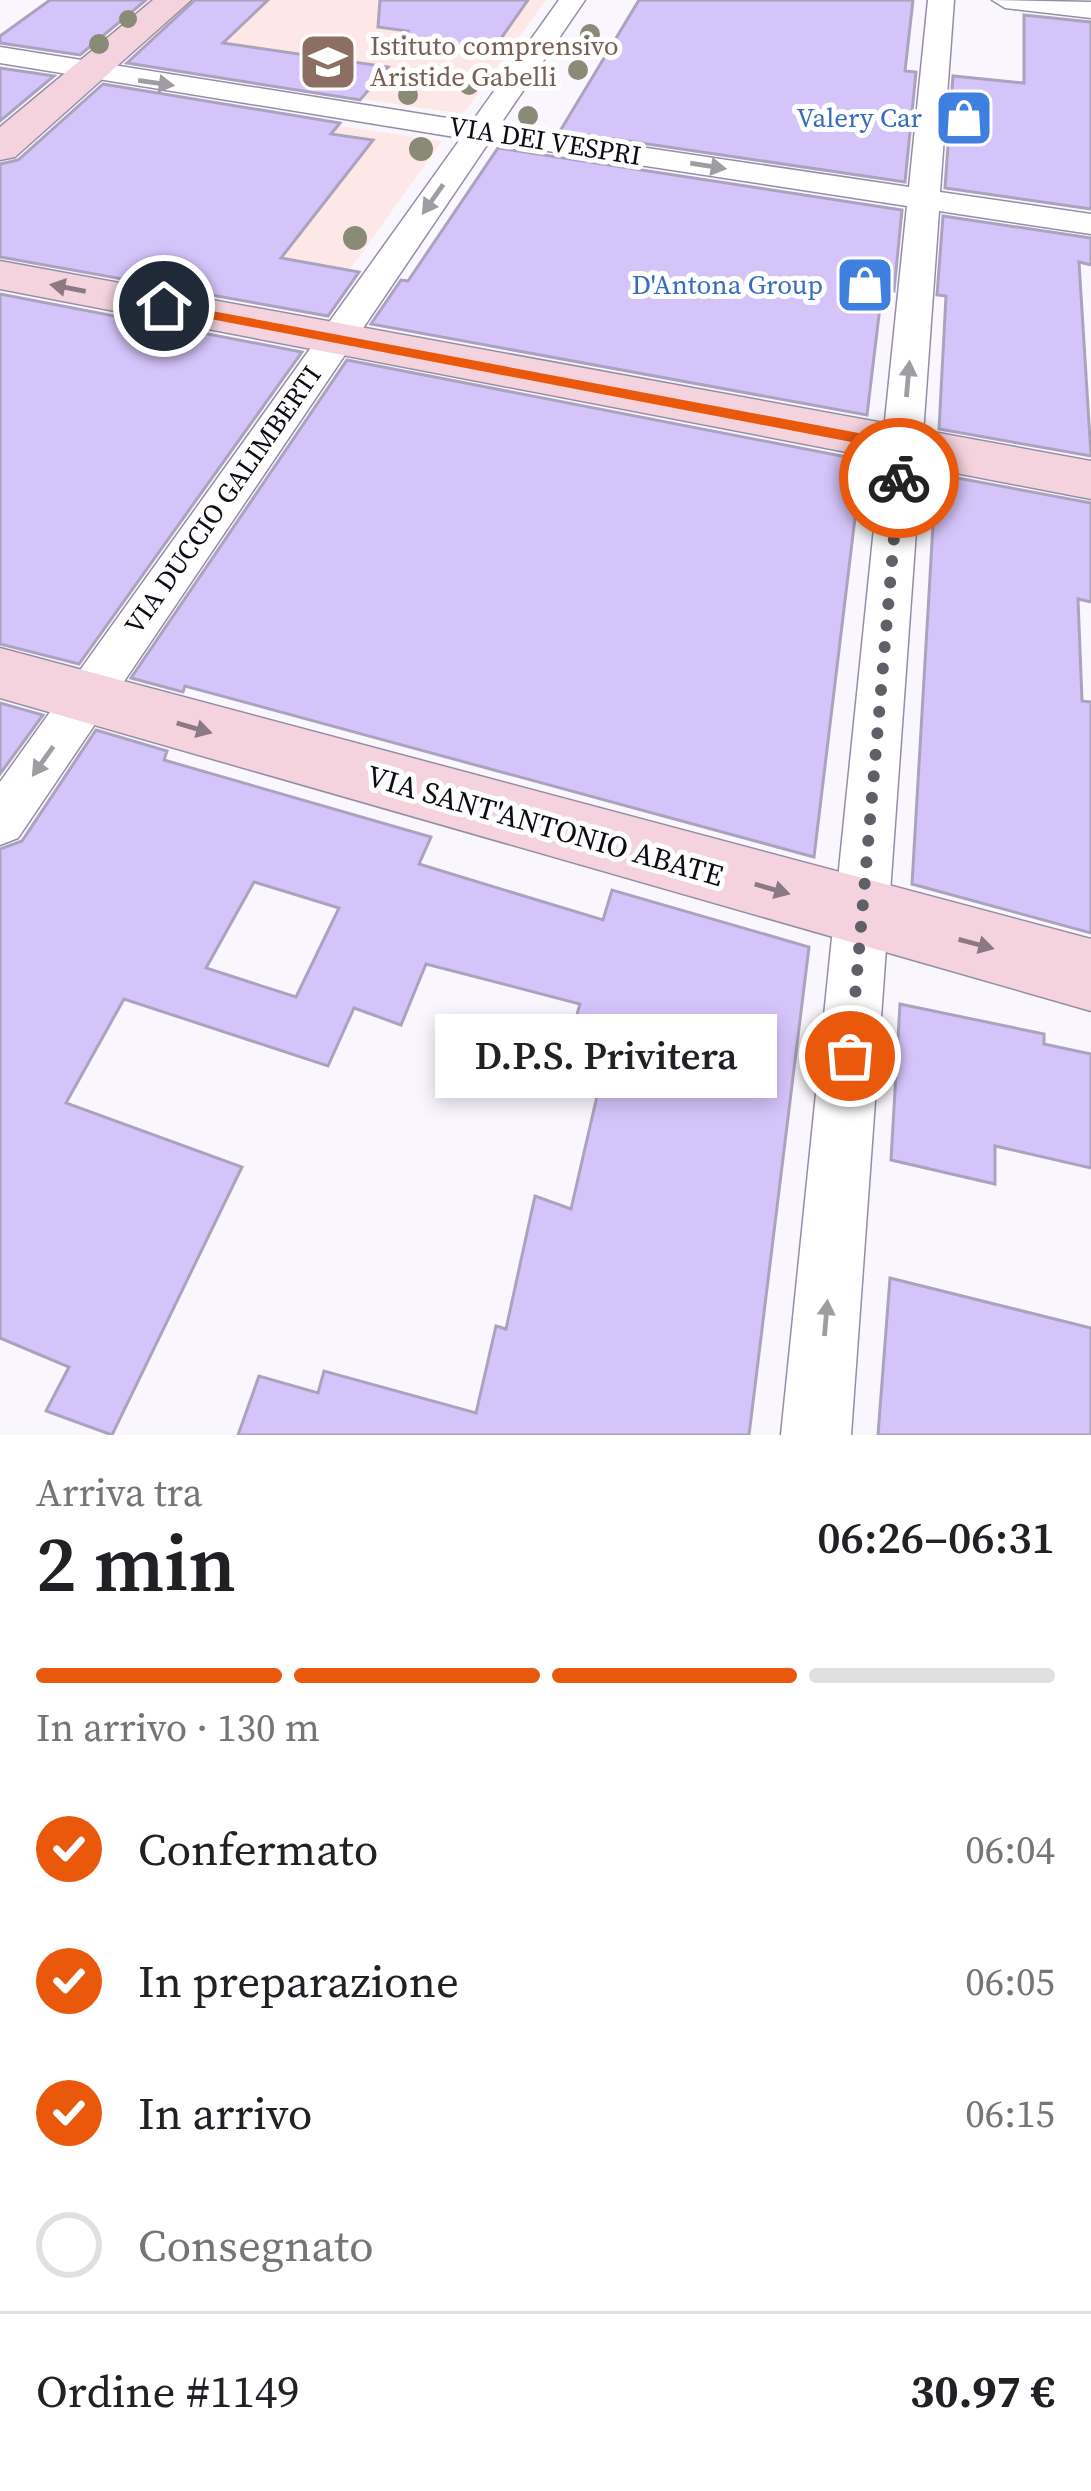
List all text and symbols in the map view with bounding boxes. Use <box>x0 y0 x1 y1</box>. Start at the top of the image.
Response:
place label: Istituto comprensivo Aristide Gabelli <box>370 27 619 95</box>
school or university icon: Istituto comprensivo Aristide Gabelli <box>297 31 359 93</box>
one-way arrow <box>138 74 176 93</box>
shop icon: Valery Car <box>933 87 995 149</box>
place label: Valery Car <box>797 99 923 136</box>
street label: VIA DEI VESPRI <box>446 107 644 174</box>
one-way arrow <box>690 157 728 175</box>
one-way arrow <box>422 183 446 215</box>
shop icon: D'Antona Group <box>834 254 896 316</box>
pin <box>113 255 215 357</box>
place label: D'Antona Group <box>632 266 823 303</box>
icon: home <box>131 273 197 339</box>
one-way arrow <box>49 278 86 297</box>
street label: VIA DUCCIO GALIMBERTI <box>116 358 330 641</box>
one-way arrow <box>899 360 918 397</box>
courier <box>839 418 959 538</box>
icon: bike <box>866 445 932 511</box>
one-way arrow <box>175 719 212 738</box>
one-way arrow <box>32 745 55 777</box>
street label: VIA SANT'ANTONIO ABATE <box>362 755 728 896</box>
one-way arrow <box>753 880 790 899</box>
one-way arrow <box>958 936 995 955</box>
pin <box>799 1005 901 1107</box>
callout: D.P.S. Privitera <box>436 1014 778 1098</box>
icon: bag <box>817 1023 883 1089</box>
text: D.P.S. Privitera <box>475 1029 738 1082</box>
one-way arrow <box>817 1299 836 1337</box>
text: Arriva tra <box>36 1466 203 1519</box>
text: 06:26–06:31 <box>817 1506 1055 1568</box>
text: 2 min <box>36 1510 236 1617</box>
text: In arrivo · 130 m <box>36 1701 320 1754</box>
icon: check <box>36 1816 102 1882</box>
text: Confermato <box>138 1818 378 1880</box>
text: 06:04 <box>965 1823 1055 1876</box>
icon: check <box>36 1948 102 2014</box>
text: In preparazione <box>138 1950 459 2012</box>
text: 06:05 <box>965 1955 1055 2008</box>
icon: check <box>36 2080 102 2146</box>
text: In arrivo <box>138 2082 312 2144</box>
text: 06:15 <box>965 2087 1055 2140</box>
text: Consegnato <box>138 2214 374 2276</box>
text: Ordine #1149 <box>36 2360 300 2422</box>
text: 30.97 € <box>910 2360 1055 2422</box>

